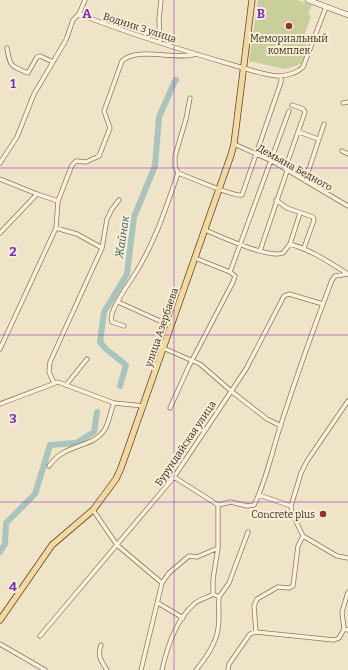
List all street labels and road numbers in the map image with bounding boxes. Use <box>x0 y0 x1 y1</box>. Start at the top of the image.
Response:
street label: Водник 3 улица <box>102 10 178 46</box>
street label: Демьяна Бедного <box>255 142 335 194</box>
street label: улица Азербаева <box>142 285 181 369</box>
street label: Бурундайская улица <box>153 398 219 488</box>

